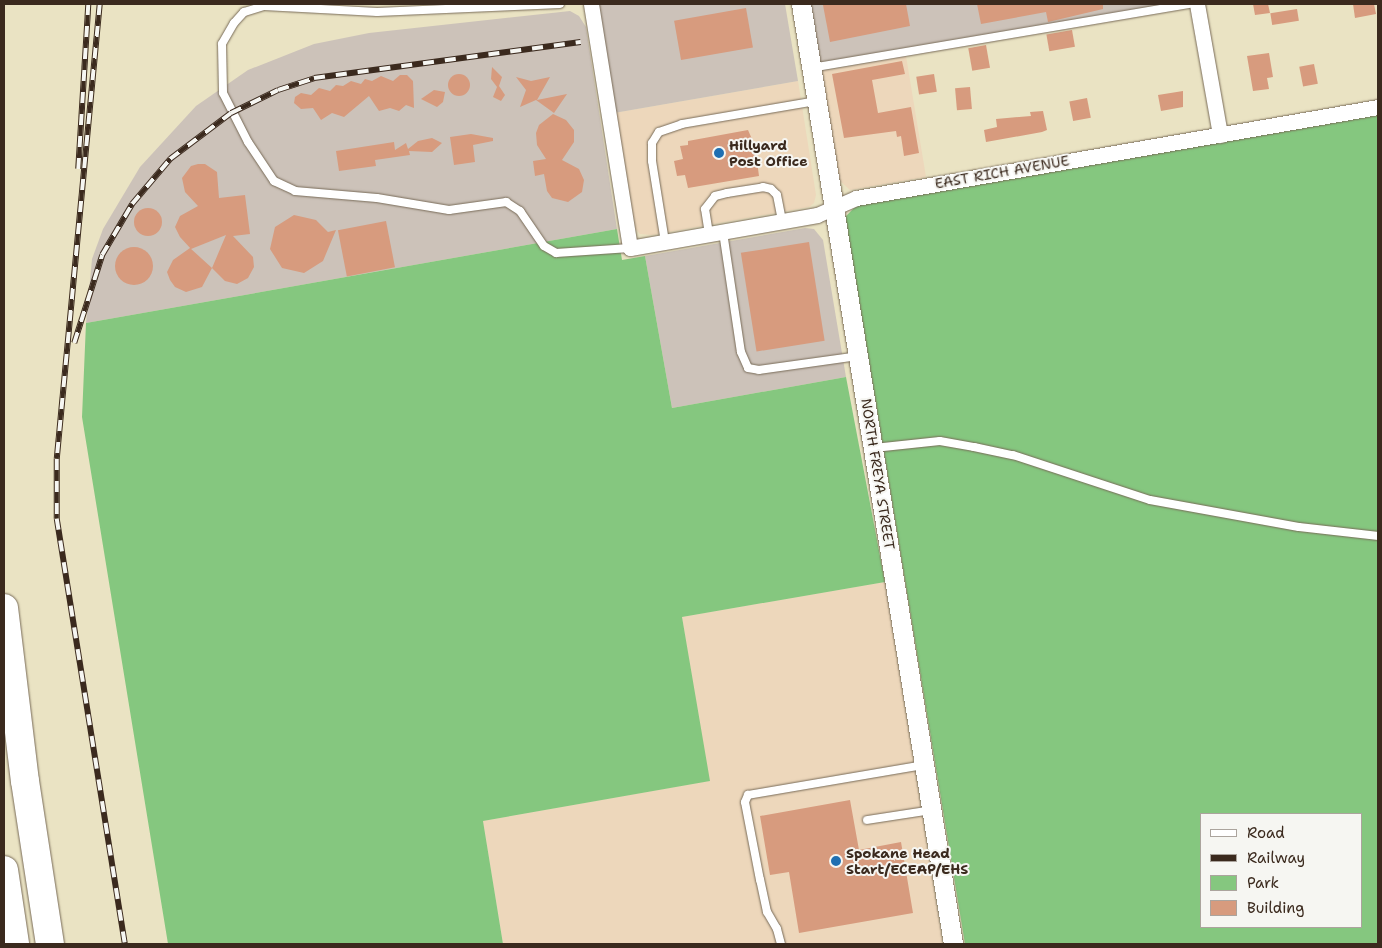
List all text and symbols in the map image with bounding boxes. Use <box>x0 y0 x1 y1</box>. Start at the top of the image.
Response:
place label: Hillyard Post Office <box>729 137 808 170</box>
marker: Hillyard Post Office <box>713 147 725 159</box>
street label: EAST RICH AVENUE <box>933 152 1071 192</box>
street label: NORTH FREYA STREET <box>858 397 898 551</box>
legend <box>1200 813 1362 928</box>
text: Road <box>1247 823 1285 843</box>
place label: Spokane Head Start/ECEAP/EHS <box>846 845 968 878</box>
text: Railway <box>1247 848 1305 868</box>
marker: Spokane Head Start/ECEAP/EHS <box>830 855 842 867</box>
text: Park <box>1247 873 1279 893</box>
text: Building <box>1247 898 1304 918</box>

